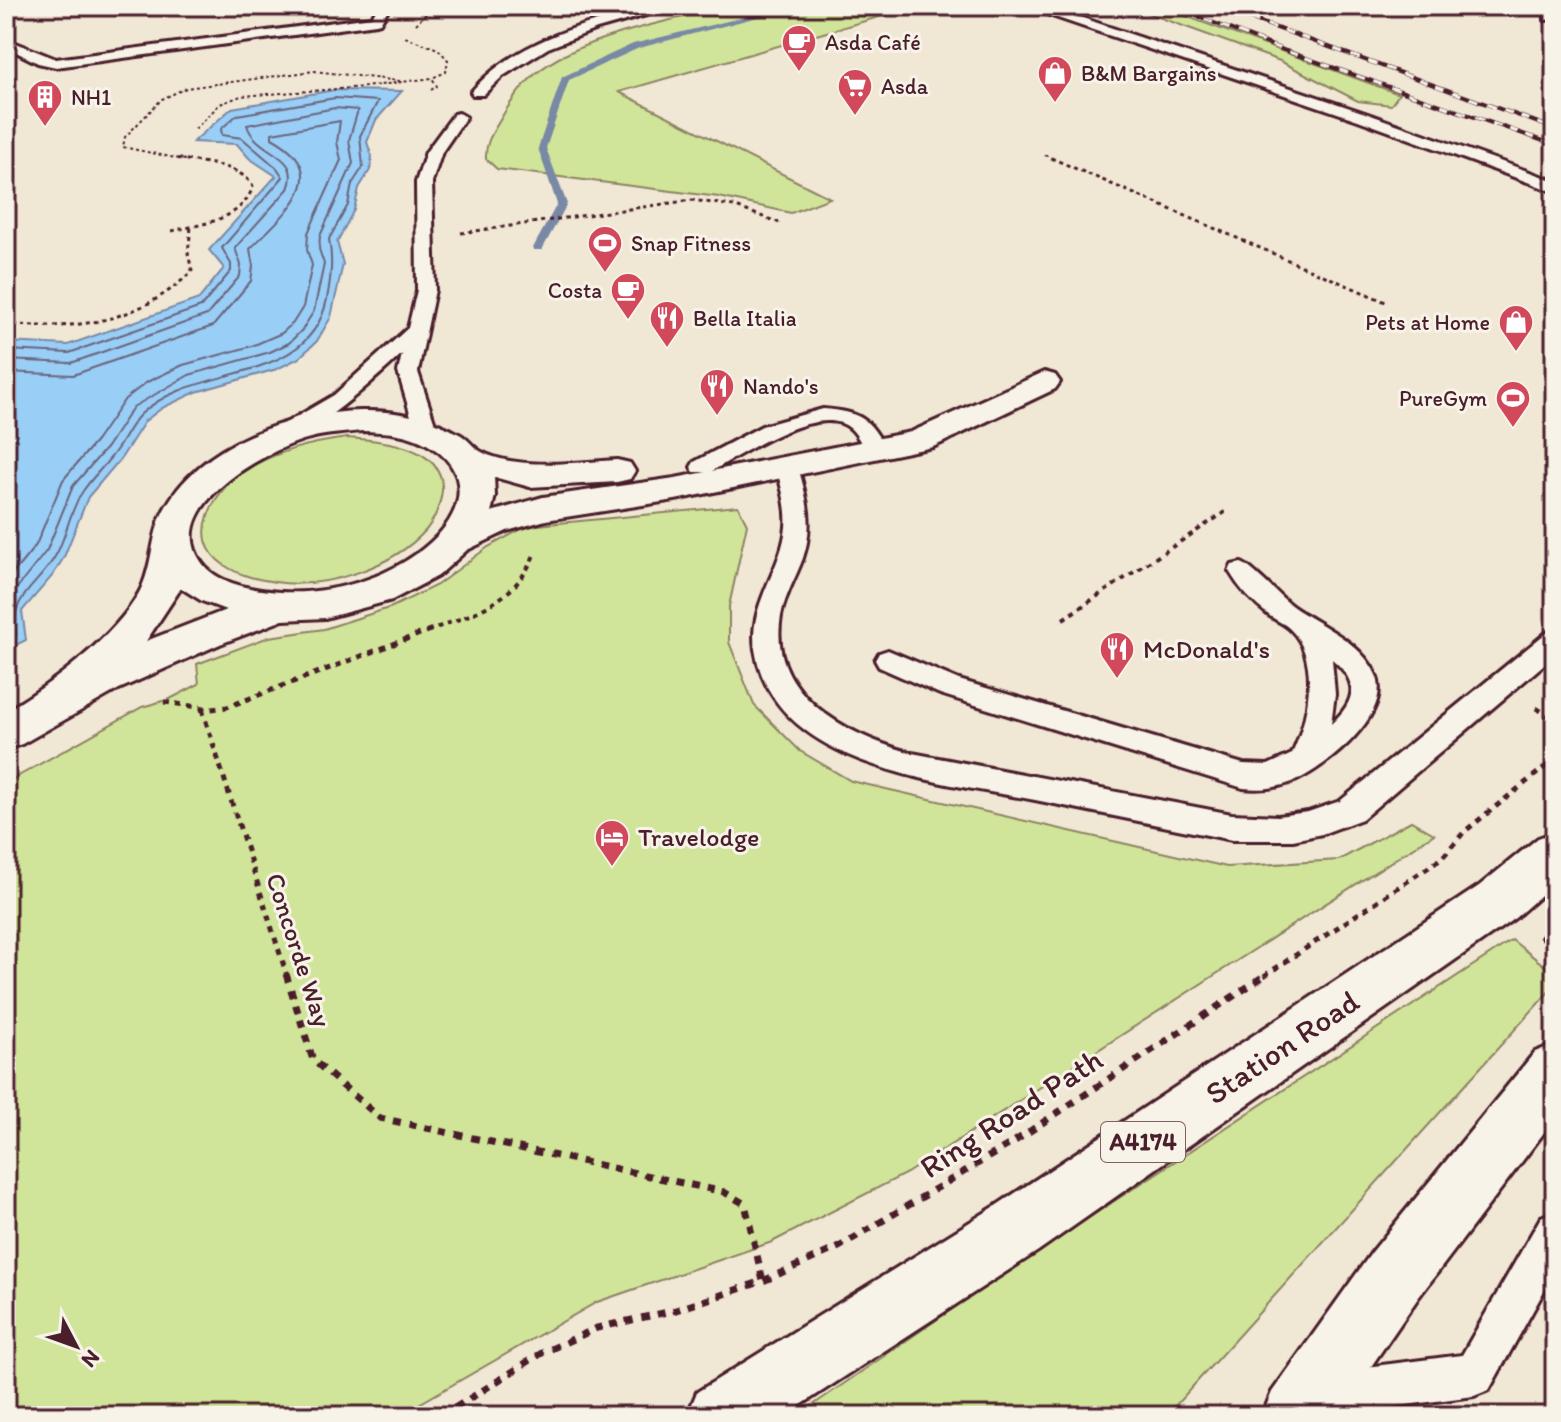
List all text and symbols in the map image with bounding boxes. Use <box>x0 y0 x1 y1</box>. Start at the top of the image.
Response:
cafe icon: Asda Café <box>780 23 818 73</box>
place label: Asda Café <box>825 29 921 56</box>
shop icon: B&M Bargains <box>1036 54 1074 104</box>
place label: B&M Bargains <box>1081 60 1217 87</box>
supermarket icon: Asda <box>836 67 874 117</box>
place label: Asda <box>881 73 929 100</box>
building icon: NH1 <box>26 78 64 128</box>
place label: NH1 <box>71 84 111 111</box>
sports icon: Snap Fitness <box>586 224 624 274</box>
place label: Snap Fitness <box>631 230 751 257</box>
cafe icon: Costa <box>609 271 647 321</box>
place label: Costa <box>548 277 602 304</box>
restaurant icon: Bella Italia <box>648 299 686 349</box>
shop icon: Pets at Home <box>1497 303 1535 353</box>
place label: Bella Italia <box>693 305 797 332</box>
place label: Pets at Home <box>1365 309 1490 336</box>
restaurant icon: Nando's <box>698 367 736 417</box>
place label: Nando's <box>743 373 819 400</box>
sports icon: PureGym <box>1494 379 1532 429</box>
place label: PureGym <box>1399 385 1487 412</box>
restaurant icon: McDonald's <box>1098 630 1136 680</box>
place label: McDonald's <box>1143 633 1270 665</box>
hotel icon: Travelodge <box>593 818 631 868</box>
place label: Travelodge <box>638 821 760 853</box>
street label: Concorde Way <box>259 869 339 1031</box>
street label: Station Road <box>1198 981 1366 1112</box>
street label: Ring Road Path <box>913 1040 1109 1186</box>
road number: A4174 <box>1101 1122 1185 1162</box>
north arrow <box>36 1306 116 1386</box>
text: N <box>76 1344 106 1373</box>

